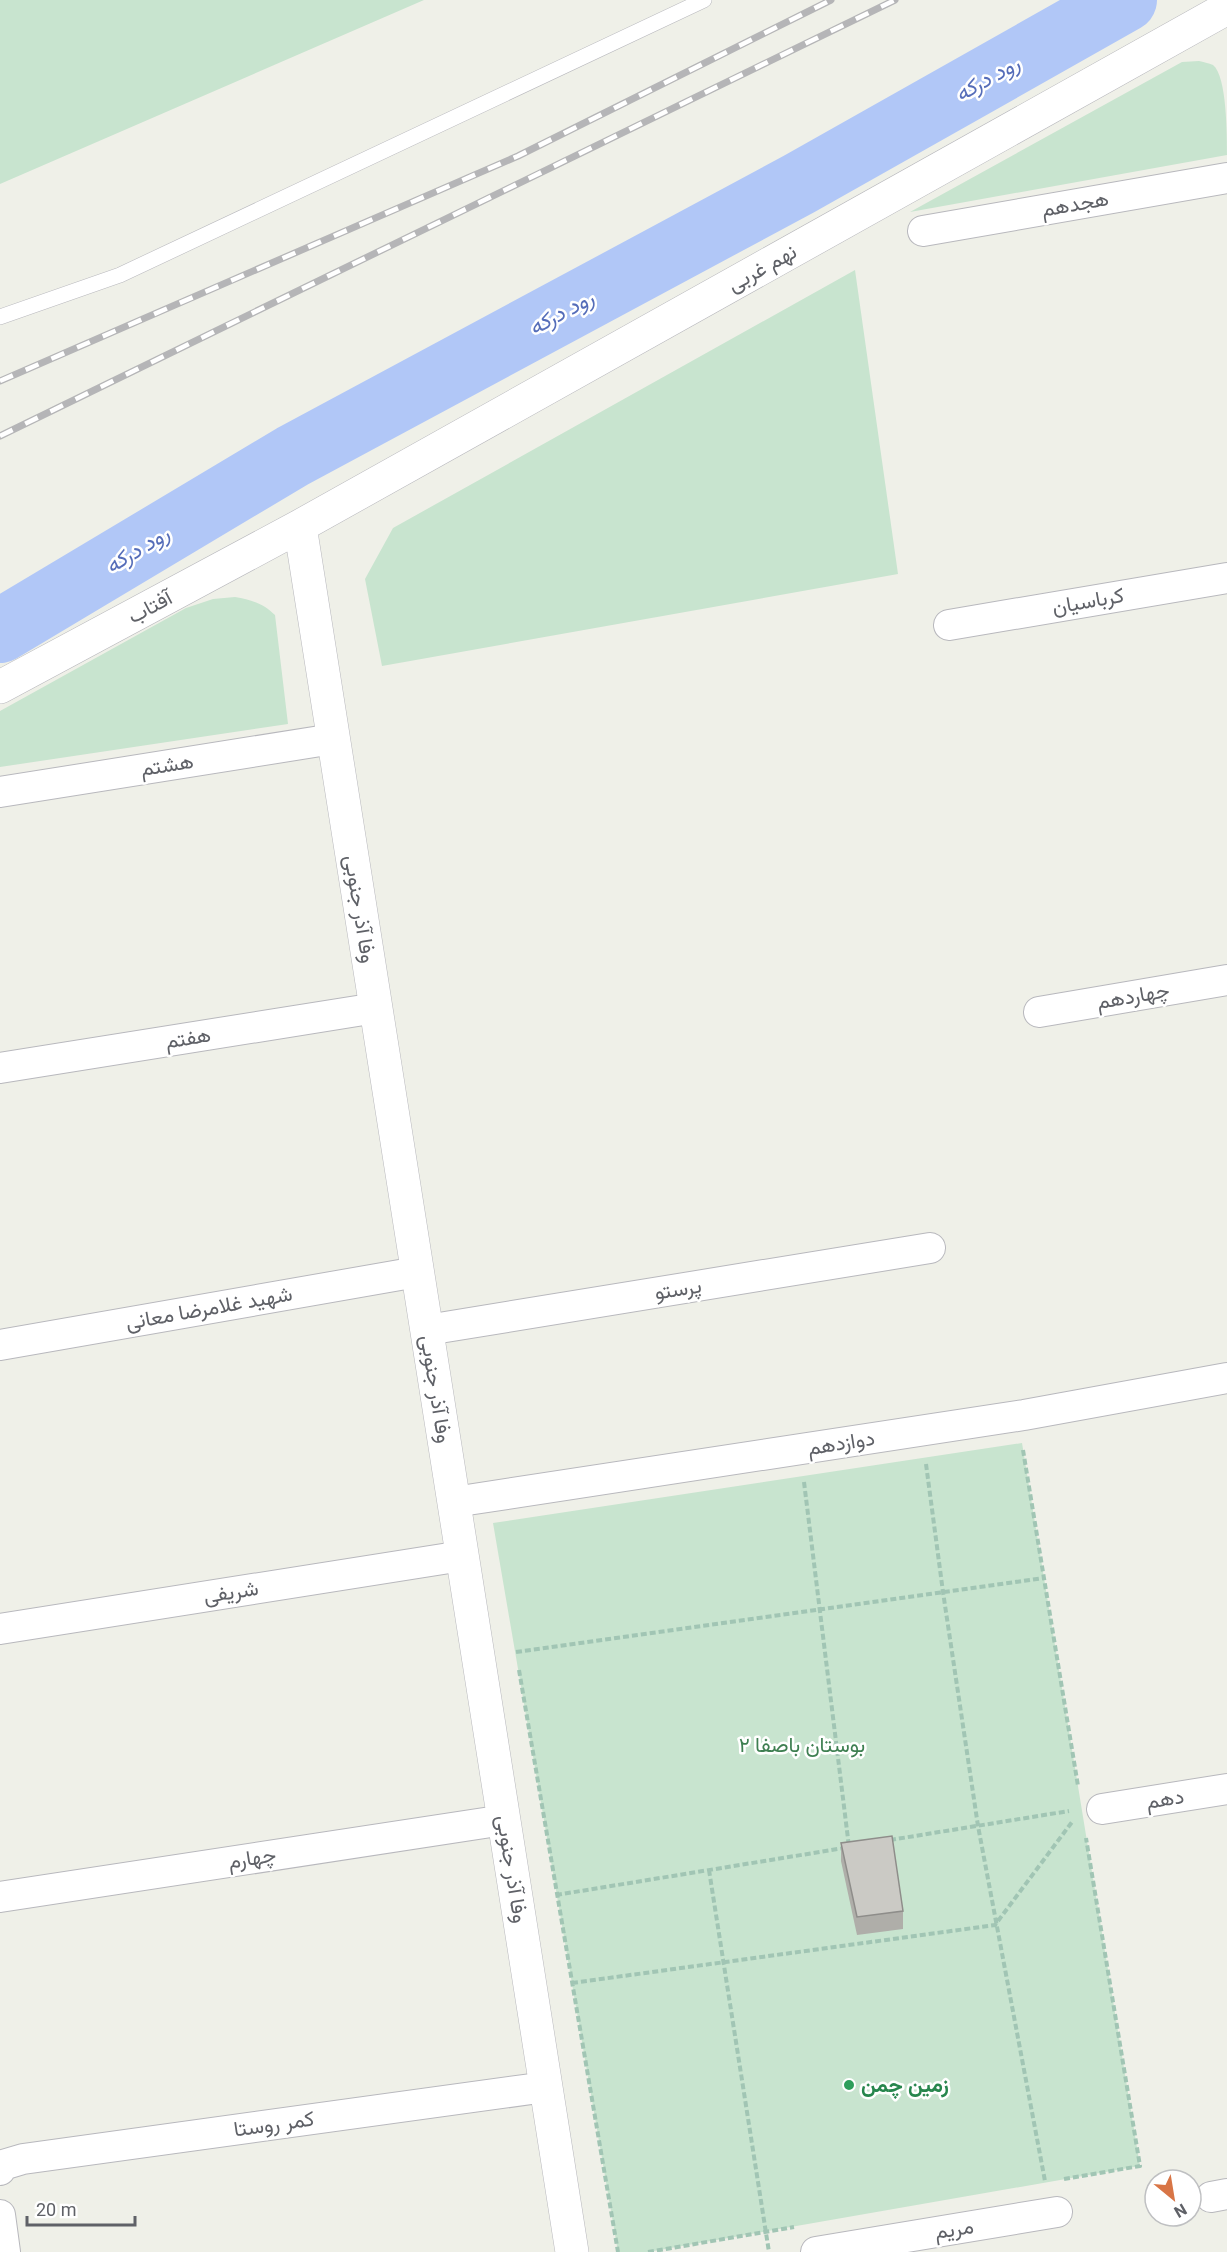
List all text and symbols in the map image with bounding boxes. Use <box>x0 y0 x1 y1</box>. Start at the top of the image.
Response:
water label: رود درکه <box>951 50 1025 107</box>
street label: هجدهم <box>1039 186 1111 224</box>
street label: نهم غربی <box>723 239 802 298</box>
water label: رود درکه <box>524 285 599 341</box>
water label: رود درکه <box>101 520 175 579</box>
street label: کرباسیان <box>1050 583 1126 620</box>
street label: آفتاب <box>124 585 178 628</box>
street label: هشتم <box>139 749 195 783</box>
street label: وفا آذر جنوبی <box>339 853 380 965</box>
street label: چهاردهم <box>1095 978 1172 1016</box>
street label: هفتم <box>163 1023 213 1055</box>
street label: پرستو <box>653 1273 703 1307</box>
street label: شهید غلامرضا معانی <box>124 1282 294 1335</box>
street label: وفا آذر جنوبی <box>415 1333 456 1445</box>
street label: دوازدهم <box>806 1426 877 1462</box>
street label: شریفی <box>202 1576 260 1609</box>
park label: بوستان باصفا ۲ <box>739 1733 865 1758</box>
street label: دهم <box>1144 1784 1186 1816</box>
street label: وفا آذر جنوبی <box>491 1813 532 1925</box>
street label: چهارم <box>226 1842 278 1876</box>
place label: زمین چمن <box>861 2073 949 2099</box>
marker: زمین چمن <box>842 2078 856 2092</box>
street label: کمر روستا <box>232 2106 316 2143</box>
north arrow <box>1143 2168 1203 2228</box>
scale bar <box>27 2189 135 2227</box>
text: 20 m <box>36 2199 76 2220</box>
text: N <box>1171 2200 1190 2222</box>
street label: مریم <box>933 2214 976 2246</box>

